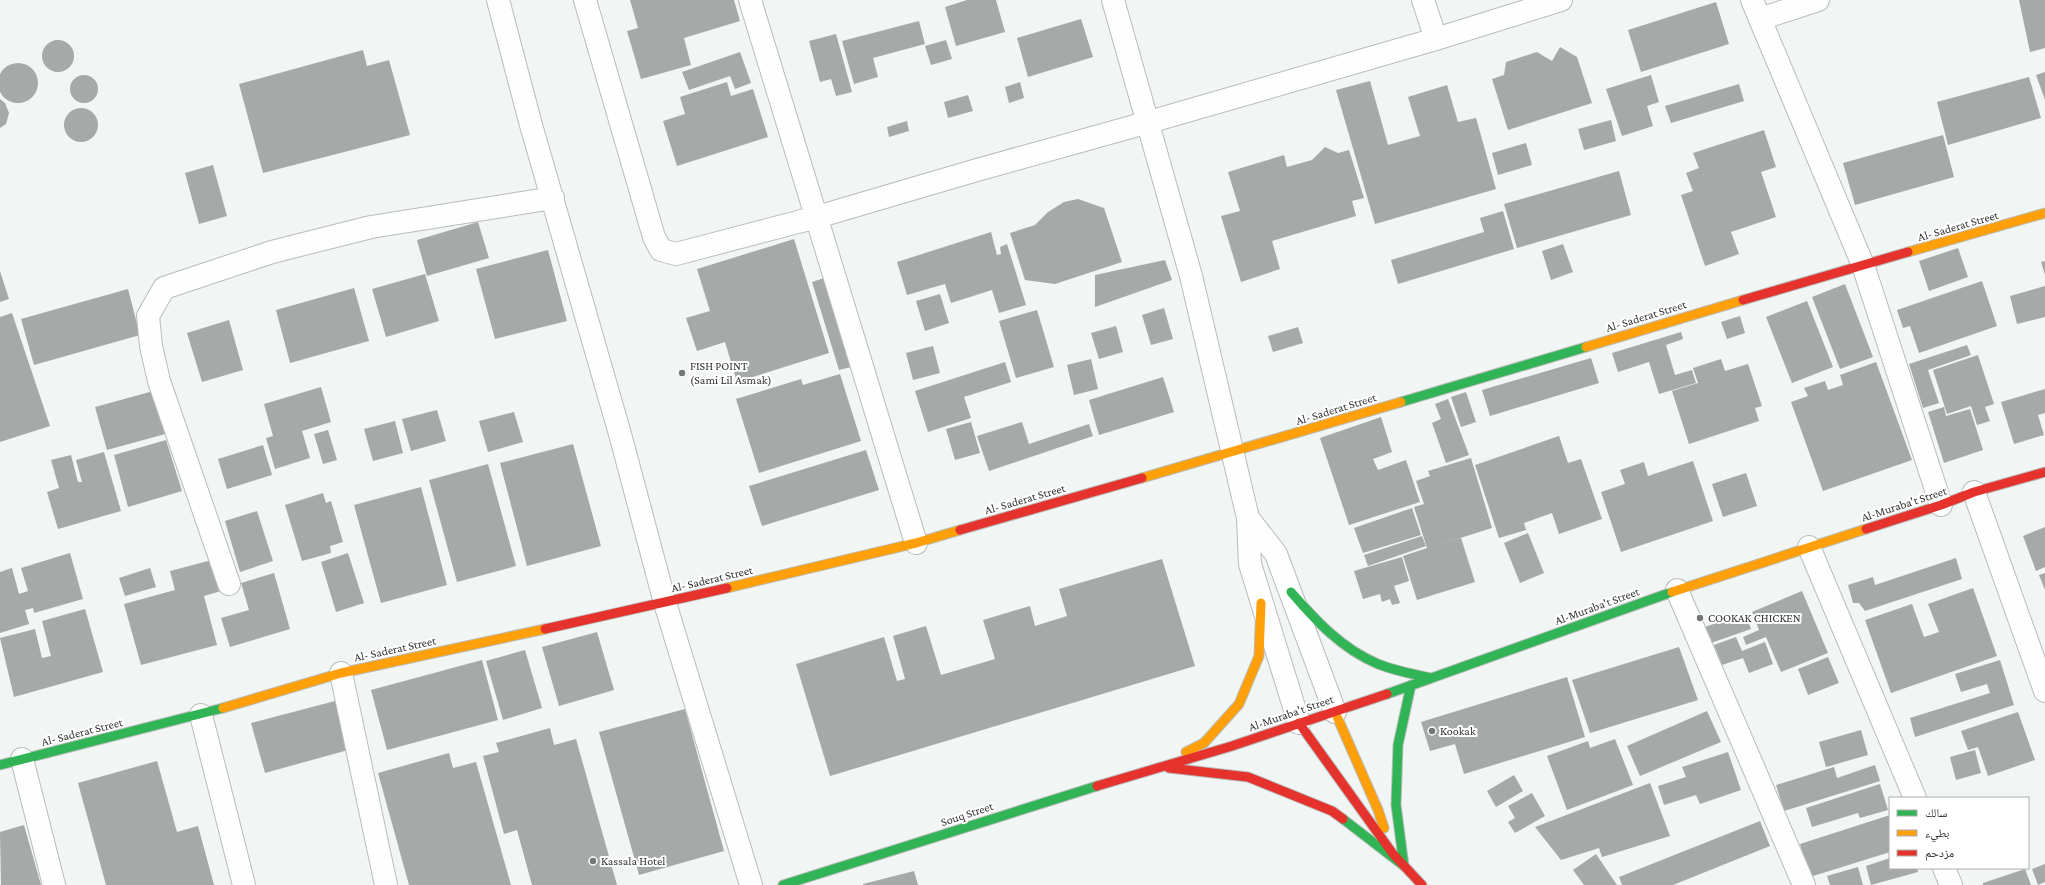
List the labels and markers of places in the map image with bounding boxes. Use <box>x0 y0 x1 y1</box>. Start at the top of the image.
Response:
place label: FISH POINT (Sami Lil Asmak) <box>690 359 772 387</box>
marker: FISH POINT (Sami Lil Asmak) <box>677 368 687 378</box>
place label: COOKAK CHICKEN <box>1708 611 1801 625</box>
marker: COOKAK CHICKEN <box>1695 613 1705 623</box>
place label: Kookak <box>1440 724 1476 738</box>
marker: Kookak <box>1427 726 1437 736</box>
place label: Kassala Hotel <box>601 854 665 868</box>
marker: Kassala Hotel <box>588 856 598 866</box>

